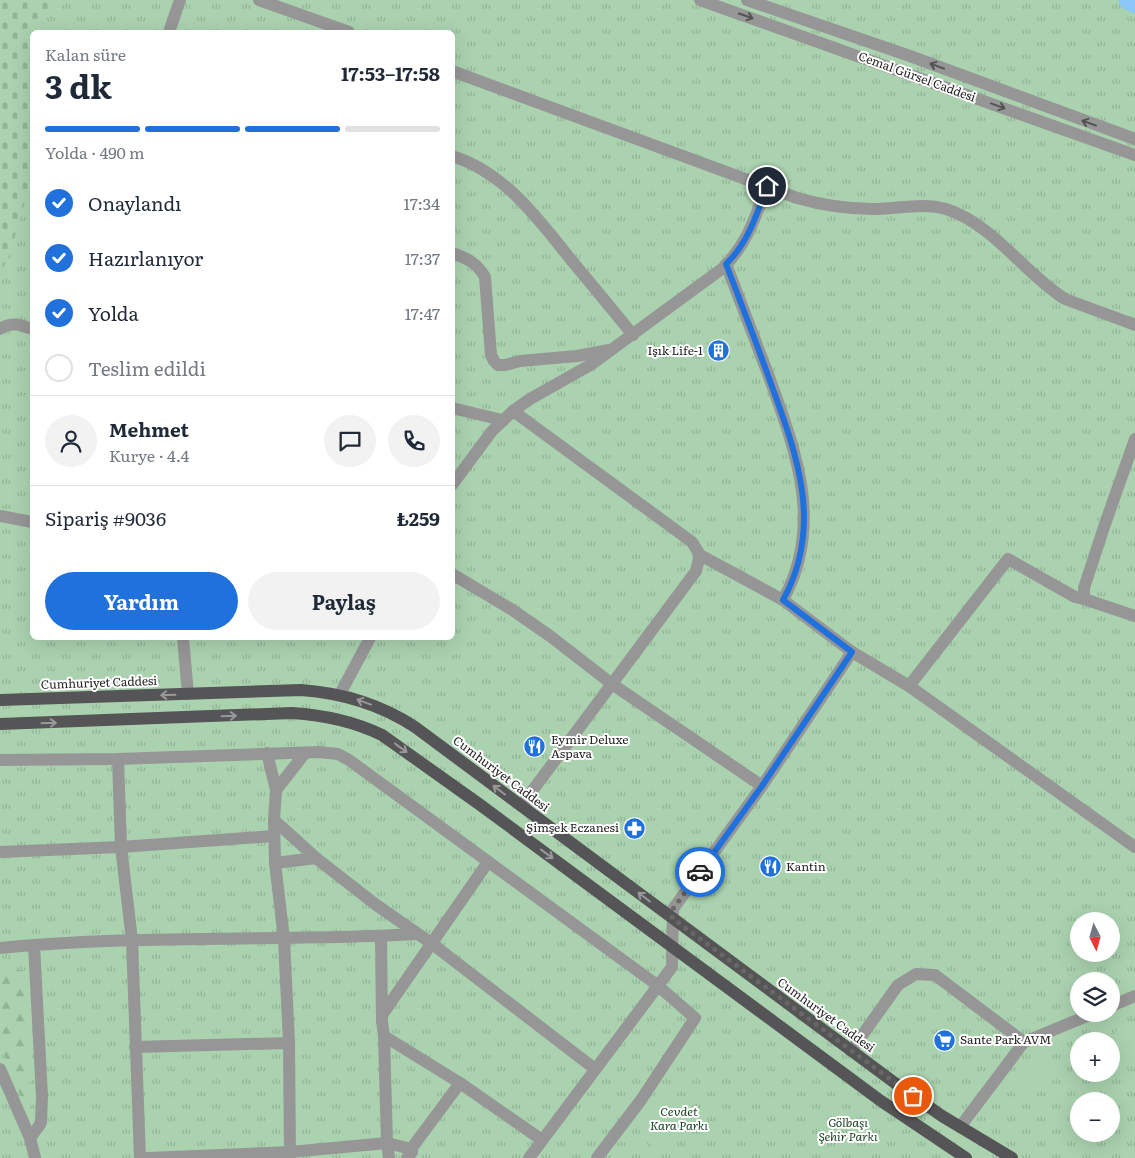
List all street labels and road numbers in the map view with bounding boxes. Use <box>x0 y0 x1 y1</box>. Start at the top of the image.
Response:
street label: Cemal Gürsel Caddesi <box>856 46 979 106</box>
street label: Cumhuriyet Caddesi <box>40 671 158 693</box>
street label: Cumhuriyet Caddesi <box>450 731 554 815</box>
street label: Cumhuriyet Caddesi <box>774 973 879 1056</box>

